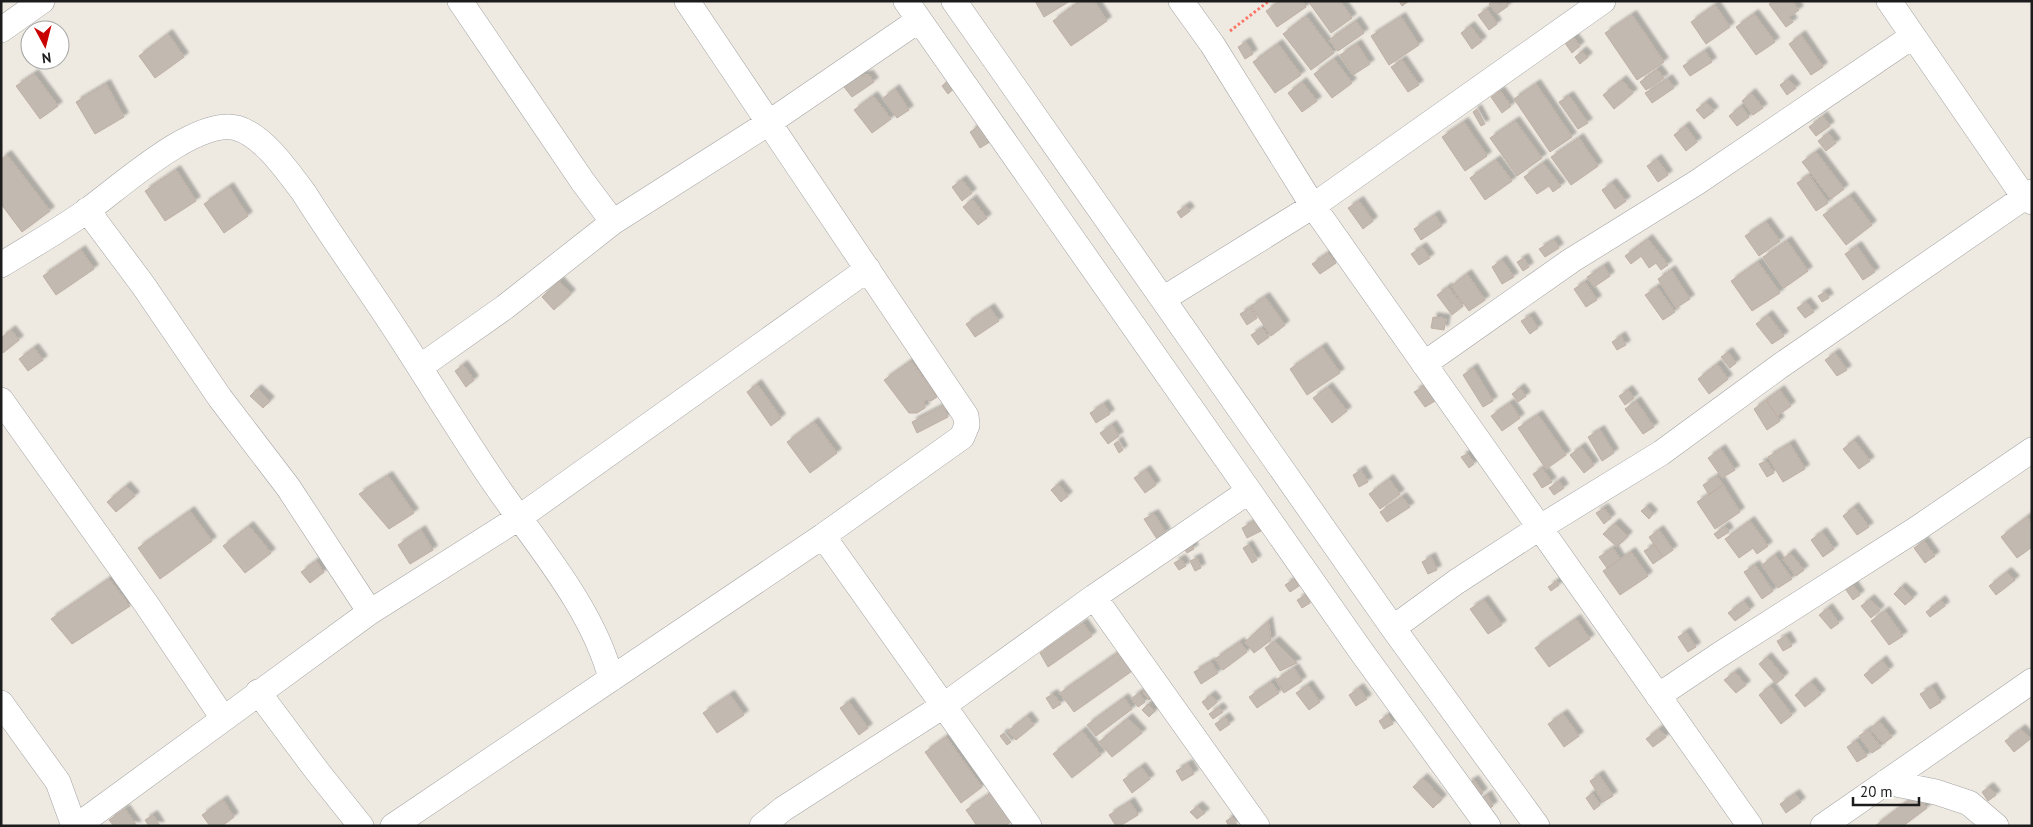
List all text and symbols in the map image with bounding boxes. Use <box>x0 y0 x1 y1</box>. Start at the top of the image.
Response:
north arrow <box>20 20 70 70</box>
text: N <box>41 48 52 67</box>
scale bar <box>1853 774 1919 806</box>
text: 20 m <box>1860 782 1893 801</box>

